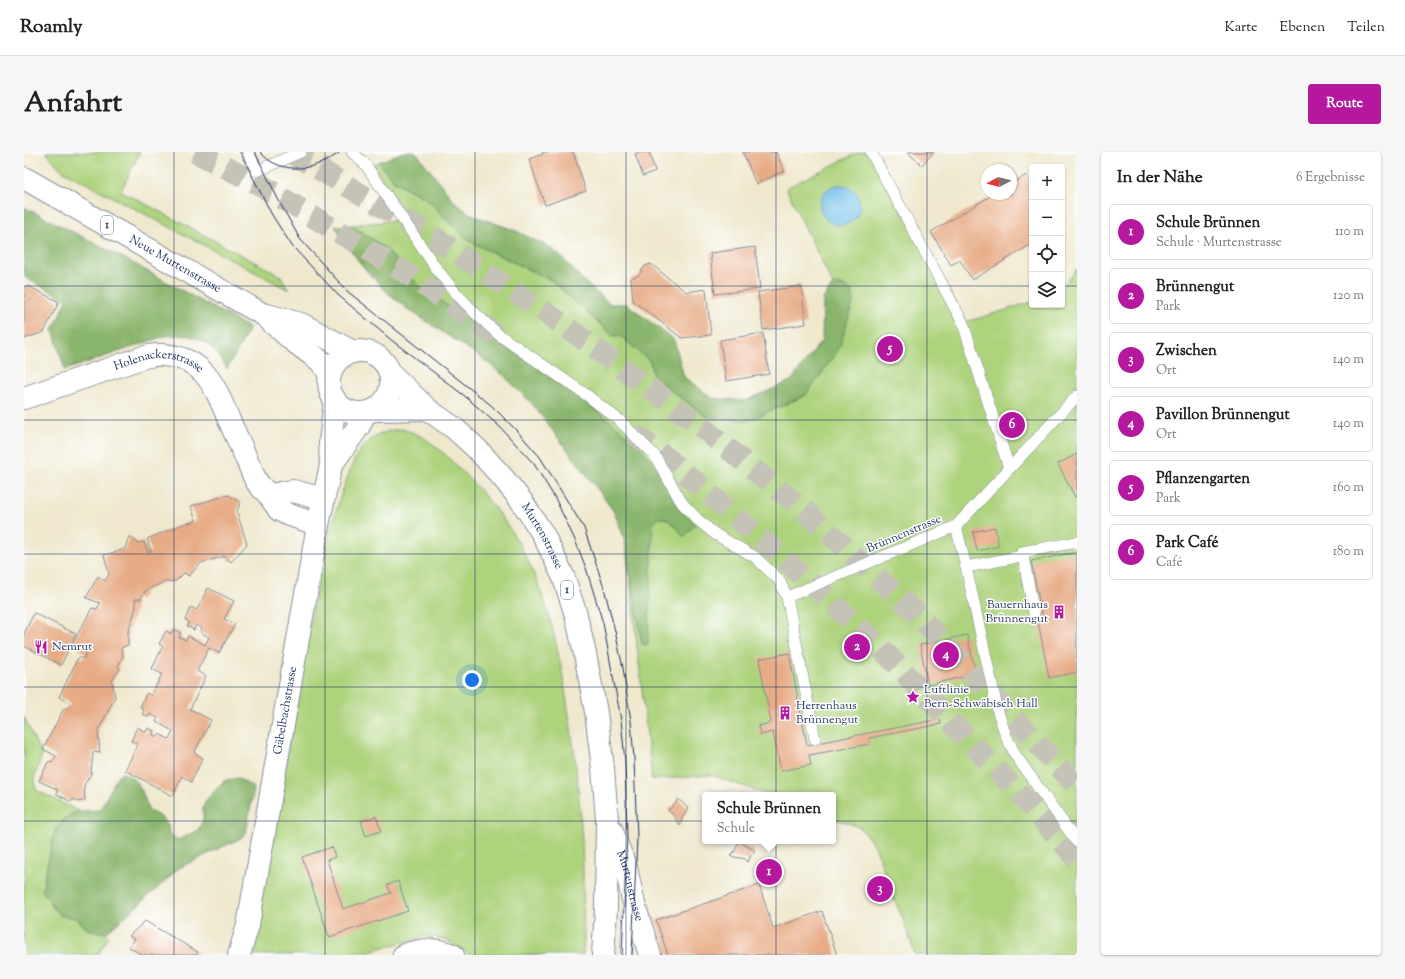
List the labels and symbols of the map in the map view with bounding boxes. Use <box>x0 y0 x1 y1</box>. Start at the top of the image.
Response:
north arrow <box>981 164 1017 200</box>
road number: 1 <box>101 216 113 234</box>
street label: Neue Murtenstrasse <box>126 231 225 298</box>
pin: 5 <box>877 334 903 364</box>
street label: Holenackerstrasse <box>111 346 208 378</box>
pin: 6 <box>999 410 1025 440</box>
street label: Murtenstrasse <box>516 500 568 572</box>
street label: Brünnenstrasse <box>864 510 945 558</box>
road number: 1 <box>561 581 573 599</box>
place label: Bauernhaus Brünnengut <box>986 596 1048 628</box>
building icon: Bauernhaus Brünnengut <box>1051 604 1067 620</box>
pin: 2 <box>844 632 870 662</box>
place label: Nemrut <box>52 638 92 656</box>
restaurant icon: Nemrut <box>33 639 49 655</box>
pin: 4 <box>933 640 959 670</box>
street label: Gäbelbachstrasse <box>269 665 302 756</box>
your location <box>462 670 482 690</box>
place label: Luftlinie Bern-Schwäbisch Hall <box>924 681 1039 713</box>
place icon: Luftlinie Bern-Schwäbisch Hall <box>905 689 921 705</box>
place label: Herrenhaus Brünnengut <box>796 697 858 729</box>
building icon: Herrenhaus Brünnengut <box>777 705 793 721</box>
street label: Murtenstrasse <box>611 848 648 924</box>
pin: 1 <box>756 857 782 887</box>
pin: 3 <box>867 874 893 904</box>

